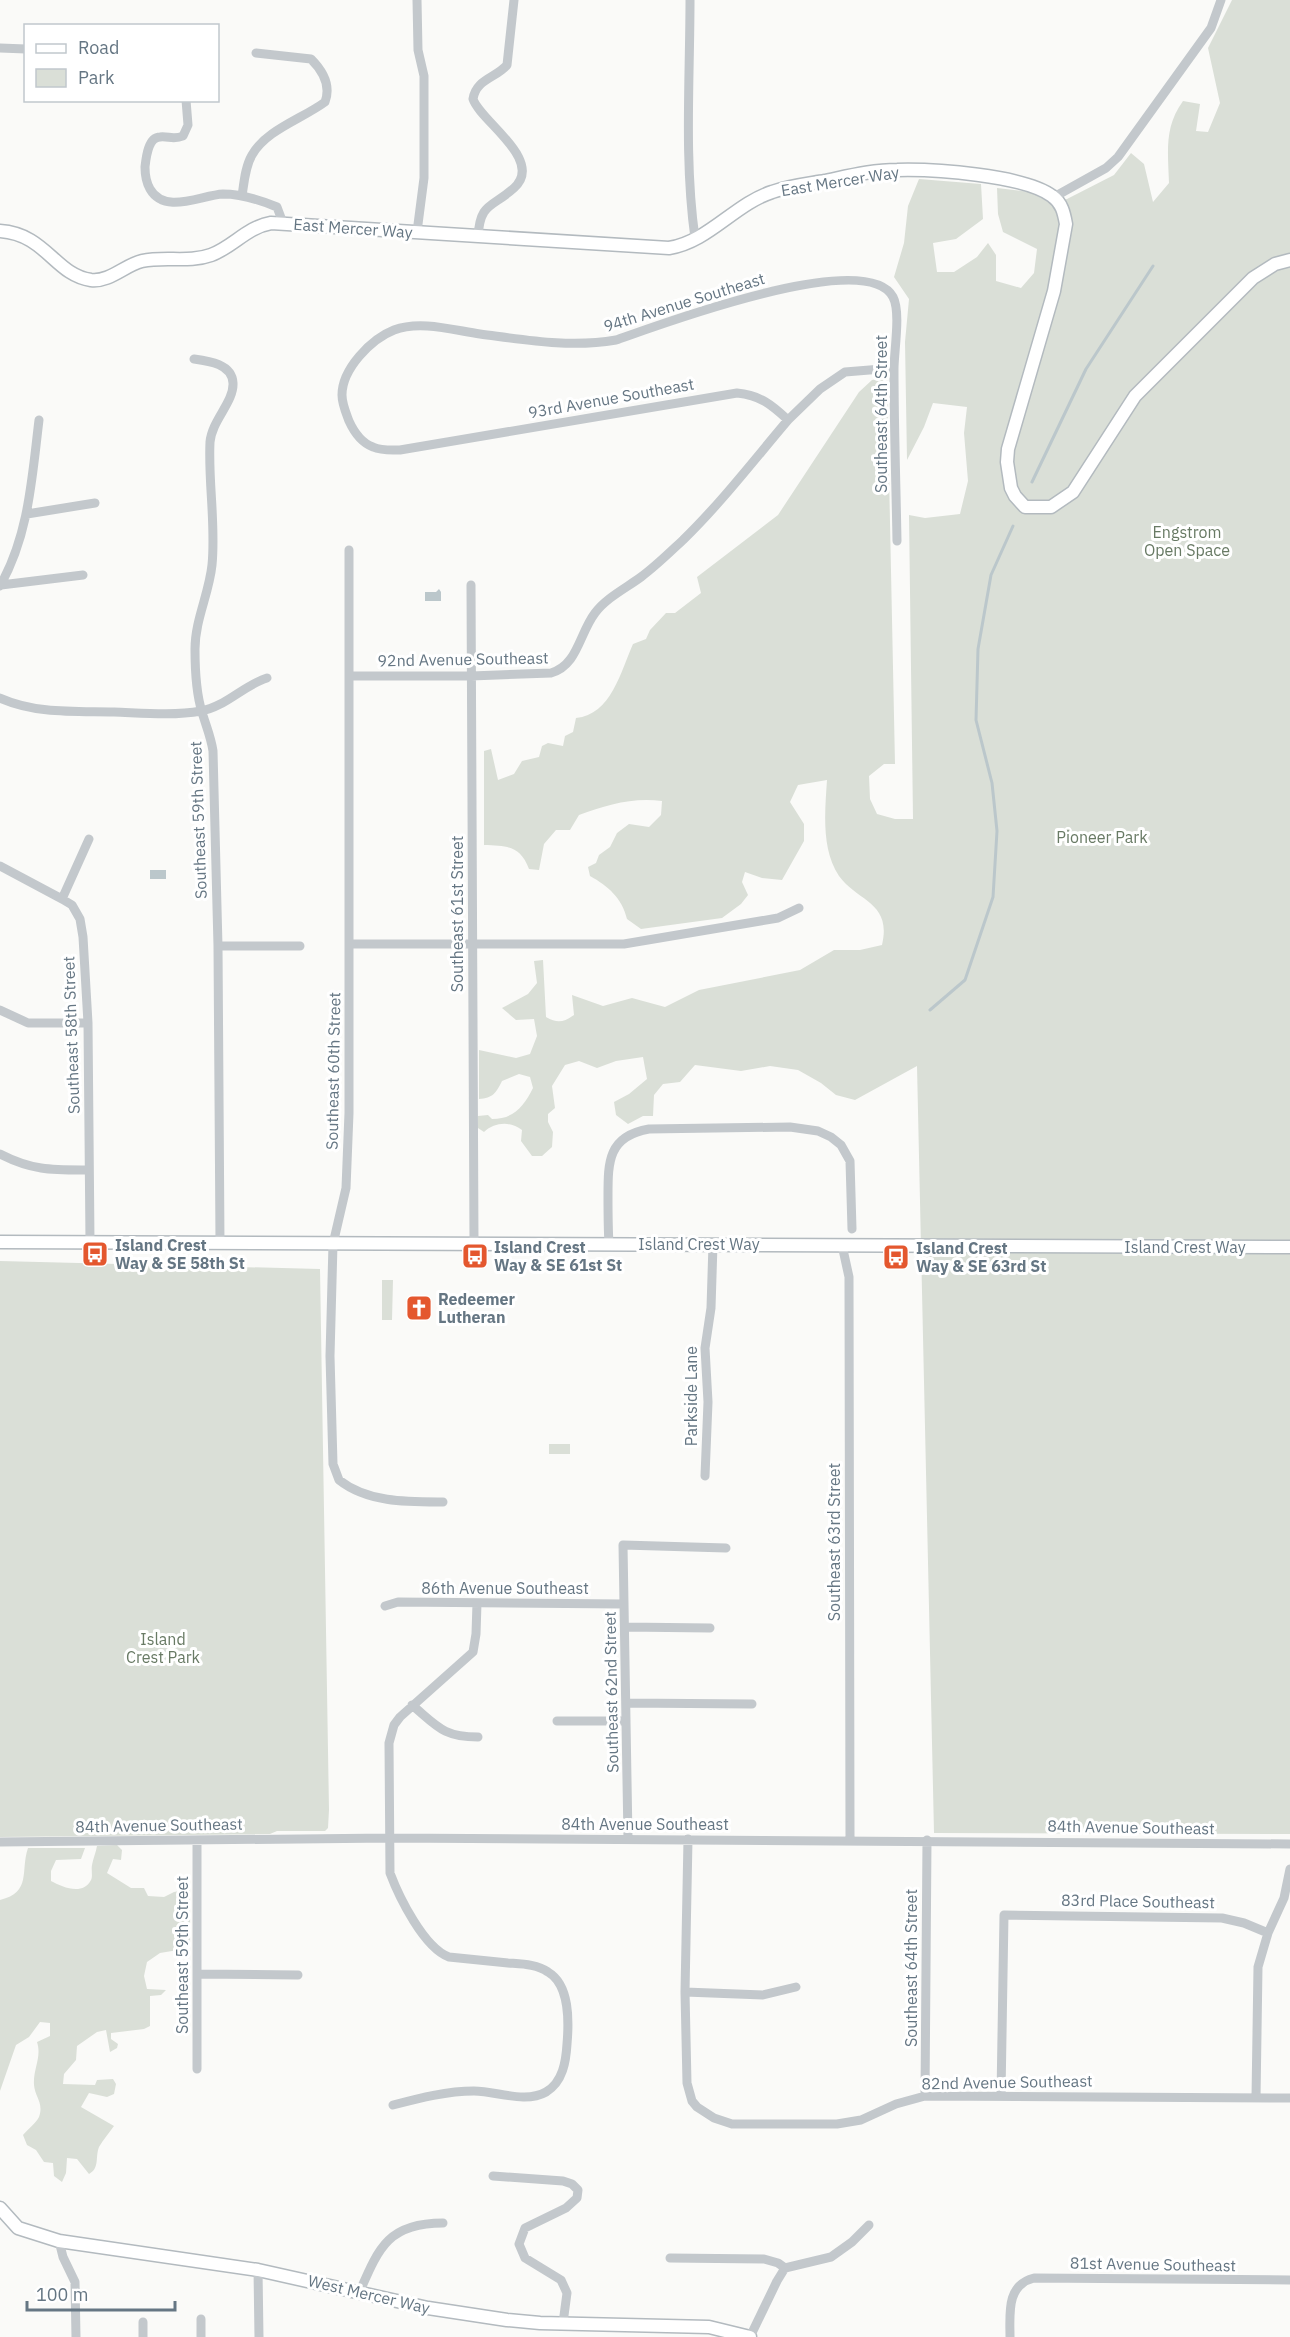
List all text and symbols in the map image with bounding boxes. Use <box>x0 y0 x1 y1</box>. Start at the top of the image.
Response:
legend <box>24 24 219 102</box>
text: Road <box>78 36 119 59</box>
text: Park <box>78 66 115 89</box>
street label: East Mercer Way <box>779 162 901 200</box>
street label: East Mercer Way <box>293 214 413 242</box>
street label: 94th Avenue Southeast <box>601 268 767 336</box>
street label: Southeast 64th Street <box>871 335 891 493</box>
street label: 93rd Avenue Southeast <box>527 374 695 422</box>
park label: Engstrom Open Space <box>1144 522 1230 560</box>
street label: 92nd Avenue Southeast <box>377 648 549 670</box>
street label: Southeast 59th Street <box>185 741 211 899</box>
park label: Pioneer Park <box>1056 827 1148 847</box>
street label: Southeast 61st Street <box>447 836 467 992</box>
street label: Southeast 58th Street <box>58 956 84 1114</box>
street label: Southeast 60th Street <box>322 992 344 1150</box>
street label: Island Crest Way <box>638 1234 760 1254</box>
place label: Island Crest Way & SE 58th St <box>115 1235 245 1273</box>
place label: Island Crest Way & SE 61st St <box>494 1237 622 1275</box>
street label: Island Crest Way <box>1124 1237 1246 1257</box>
place label: Island Crest Way & SE 63rd St <box>916 1238 1046 1276</box>
bus stop icon: Island Crest Way & SE 58th St <box>80 1239 110 1269</box>
bus stop icon: Island Crest Way & SE 61st St <box>460 1241 490 1271</box>
bus stop icon: Island Crest Way & SE 63rd St <box>881 1242 911 1272</box>
place label: Redeemer Lutheran <box>438 1289 516 1327</box>
church icon: Redeemer Lutheran <box>404 1293 434 1323</box>
street label: Parkside Lane <box>681 1346 701 1446</box>
street label: Southeast 63rd Street <box>824 1463 844 1621</box>
street label: 86th Avenue Southeast <box>421 1578 589 1598</box>
street label: Southeast 62nd Street <box>600 1611 622 1773</box>
park label: Island Crest Park <box>126 1629 201 1667</box>
street label: 84th Avenue Southeast <box>75 1814 243 1836</box>
street label: 84th Avenue Southeast <box>561 1814 729 1834</box>
street label: 84th Avenue Southeast <box>1047 1816 1215 1838</box>
street label: Southeast 59th Street <box>172 1876 192 2034</box>
street label: Southeast 64th Street <box>901 1889 921 2047</box>
street label: 83rd Place Southeast <box>1061 1890 1215 1912</box>
street label: 82nd Avenue Southeast <box>921 2071 1093 2093</box>
street label: 81st Avenue Southeast <box>1070 2253 1236 2275</box>
street label: West Mercer Way <box>306 2270 432 2318</box>
scale bar <box>27 2274 176 2312</box>
text: 100 m <box>36 2283 88 2306</box>

